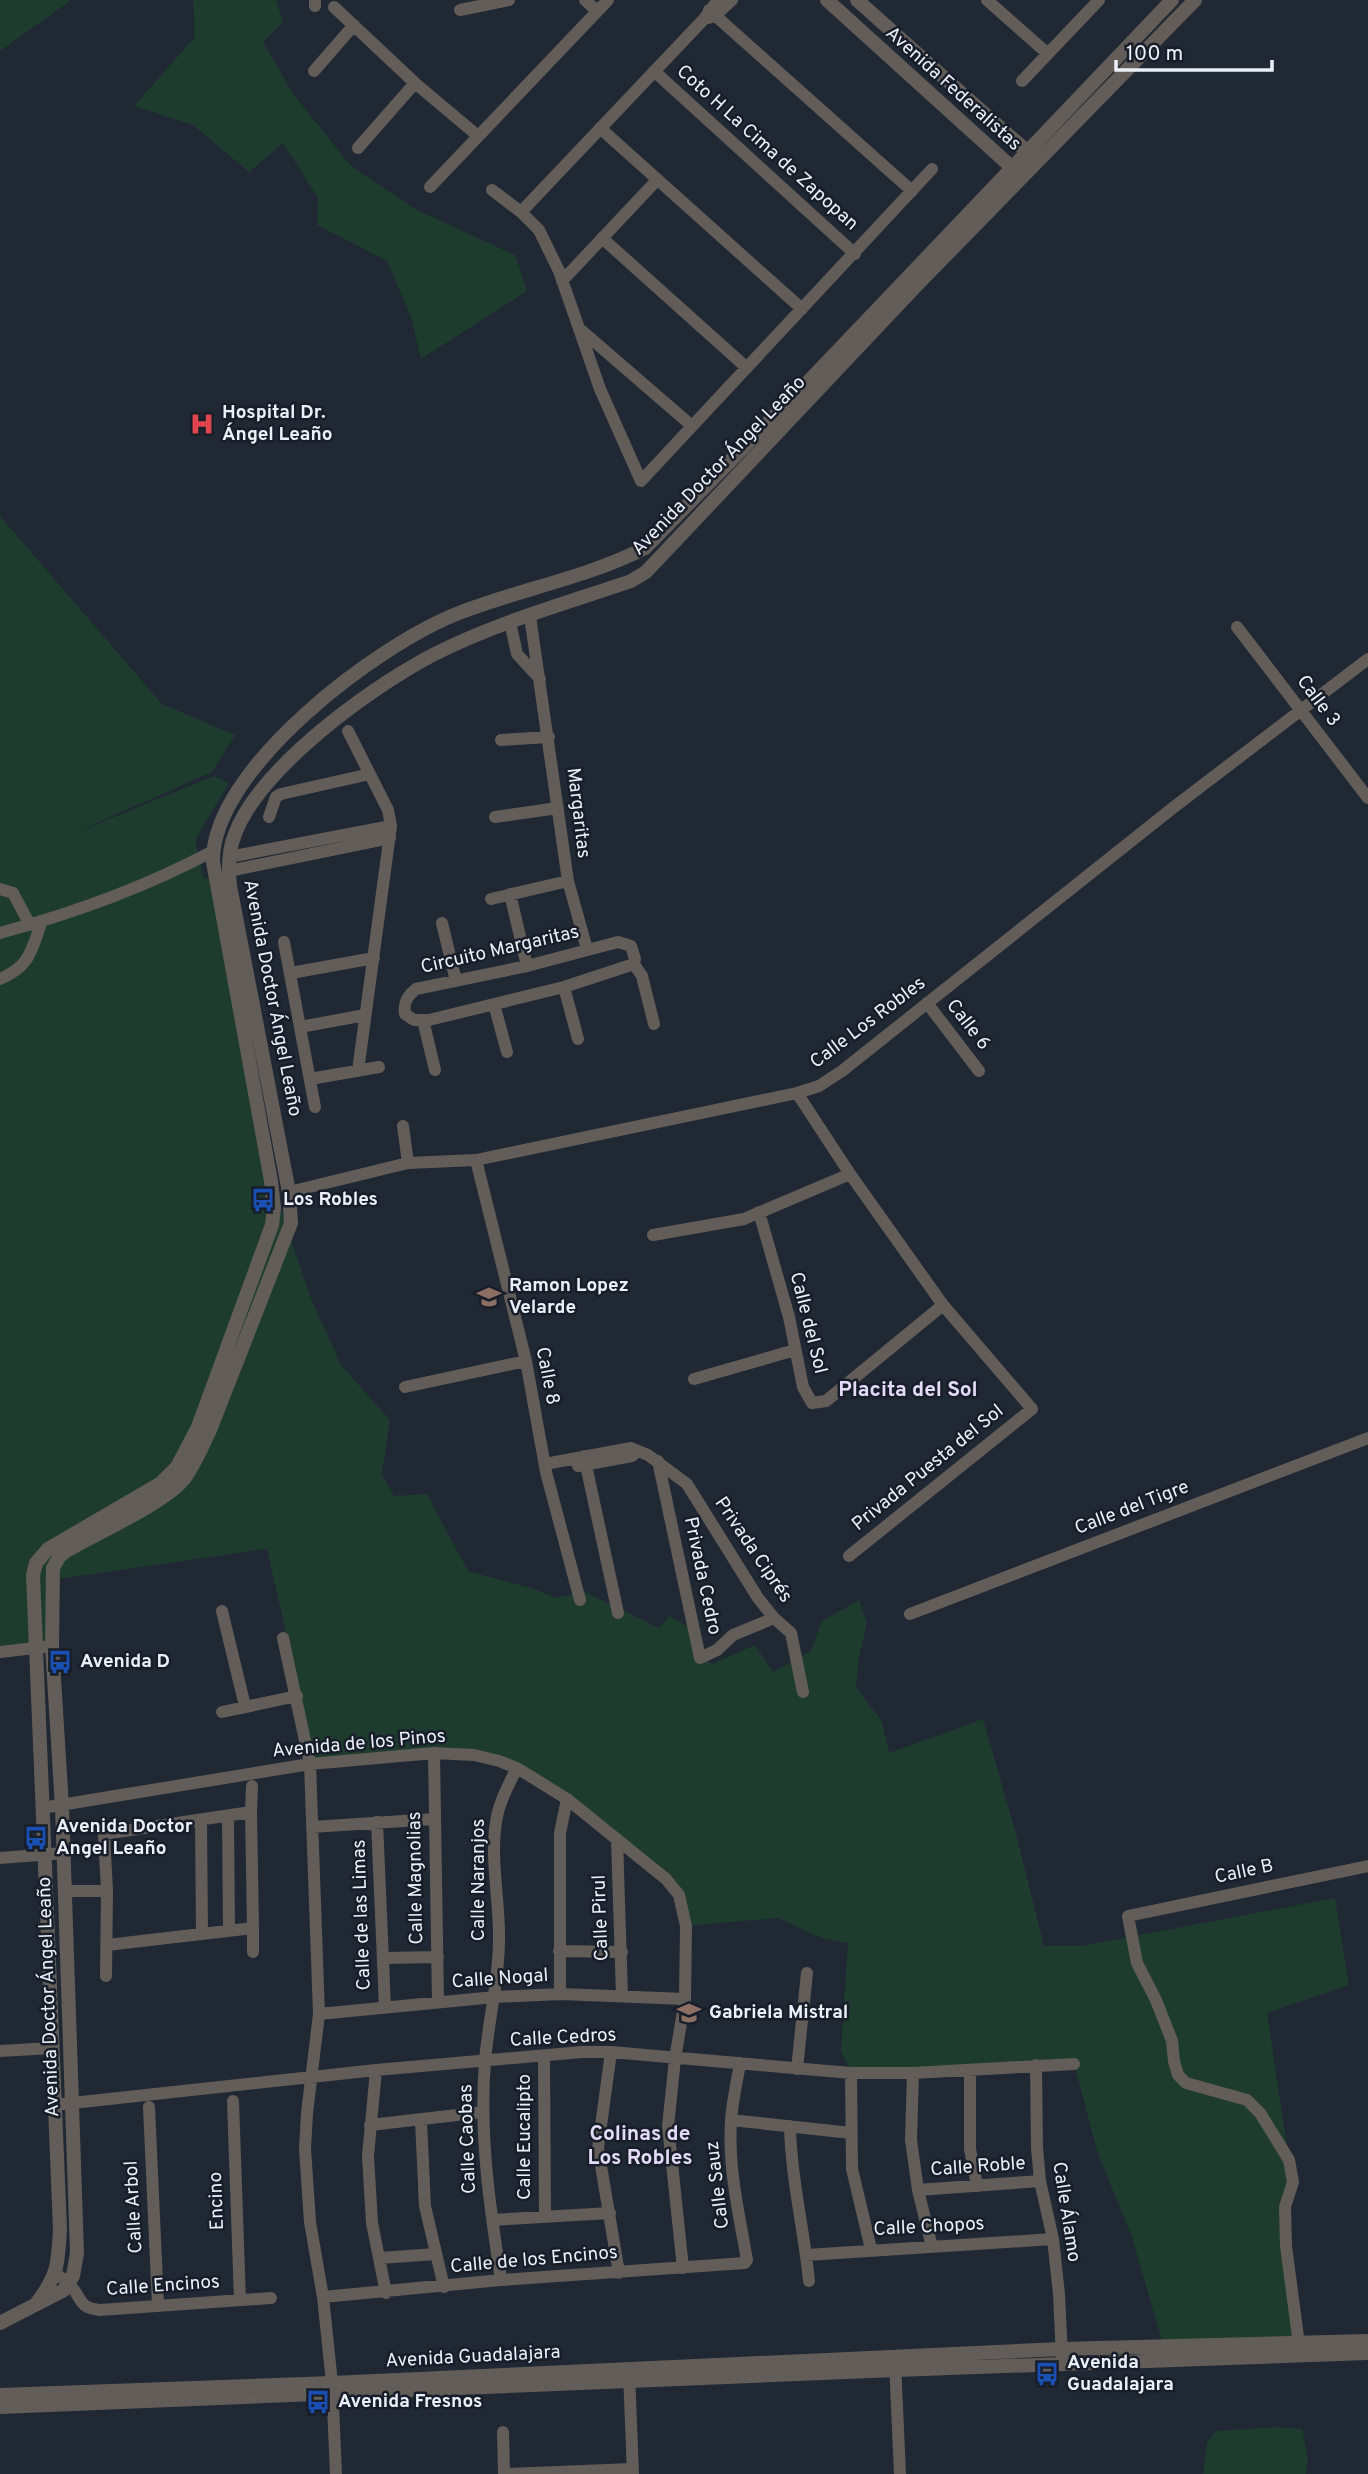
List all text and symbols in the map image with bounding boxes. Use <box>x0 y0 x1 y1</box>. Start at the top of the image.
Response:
street label: Avenida Federalistas <box>880 22 1026 156</box>
scale bar <box>1116 28 1272 72</box>
text: 100 m <box>1126 41 1183 68</box>
street label: Coto H La Cima de Zapopan <box>671 60 863 236</box>
street label: Avenida Doctor Ángel Leaño <box>626 370 811 561</box>
place label: Hospital Dr. Ángel Leaño <box>222 401 333 447</box>
hospital icon: Hospital Dr. Ángel Leaño <box>188 410 216 438</box>
street label: Calle 3 <box>1291 670 1345 732</box>
street label: Margaritas <box>561 766 595 860</box>
street label: Avenida Doctor Ángel Leaño <box>237 877 308 1118</box>
street label: Circuito Margaritas <box>418 920 582 980</box>
street label: Calle Los Robles <box>805 972 931 1074</box>
street label: Calle 6 <box>941 995 995 1055</box>
bus stop icon: Los Robles <box>249 1186 277 1214</box>
place label: Los Robles <box>283 1188 378 1212</box>
street label: Calle del Sol <box>784 1270 832 1376</box>
place label: Ramon Lopez Velarde <box>509 1274 629 1320</box>
school or university icon: Ramon Lopez Velarde <box>475 1283 503 1311</box>
street label: Calle 8 <box>530 1345 564 1407</box>
district label: Placita del Sol <box>838 1377 978 1404</box>
street label: Privada Puesta del Sol <box>847 1399 1009 1537</box>
street label: Calle del Tigre <box>1072 1475 1192 1541</box>
street label: Privada Ciprés <box>709 1492 797 1608</box>
street label: Privada Cedro <box>678 1515 726 1637</box>
bus stop icon: Avenida D <box>46 1648 74 1676</box>
place label: Avenida D <box>80 1650 170 1674</box>
street label: Avenida de los Pinos <box>271 1724 447 1764</box>
street label: Calle Magnolias <box>403 1811 429 1945</box>
place label: Avenida Doctor Angel Leaño <box>56 1815 193 1861</box>
street label: Calle Naranjos <box>467 1819 491 1941</box>
bus stop icon: Avenida Doctor Angel Leaño <box>22 1824 50 1852</box>
street label: Calle de las Limas <box>347 1839 377 1991</box>
street label: Calle B <box>1212 1854 1276 1890</box>
street label: Calle Pirul <box>587 1874 615 1962</box>
street label: Avenida Doctor Ángel Leaño <box>32 1876 65 2118</box>
street label: Calle Nogal <box>451 1964 549 1994</box>
school or university icon: Gabriela Mistral <box>675 1999 703 2027</box>
place label: Gabriela Mistral <box>709 2001 848 2025</box>
street label: Calle Cedros <box>509 2023 617 2053</box>
street label: Calle Eucalipto <box>513 2074 537 2200</box>
street label: Calle Caobas <box>454 2084 482 2194</box>
district label: Colinas de Los Robles <box>588 2121 692 2172</box>
street label: Calle Sauz <box>701 2140 735 2230</box>
street label: Calle Roble <box>929 2152 1027 2182</box>
street label: Calle Arbol <box>120 2160 148 2254</box>
street label: Calle Álamo <box>1046 2160 1087 2264</box>
street label: Encino <box>204 2172 230 2230</box>
street label: Calle Chopos <box>873 2212 985 2242</box>
street label: Calle de los Encinos <box>449 2241 619 2279</box>
street label: Calle Encinos <box>105 2270 221 2302</box>
street label: Avenida Guadalajara <box>385 2340 561 2374</box>
place label: Avenida Guadalajara <box>1067 2351 1174 2397</box>
bus stop icon: Avenida Guadalajara <box>1033 2360 1061 2388</box>
bus stop icon: Avenida Fresnos <box>304 2388 332 2416</box>
place label: Avenida Fresnos <box>338 2390 482 2414</box>

